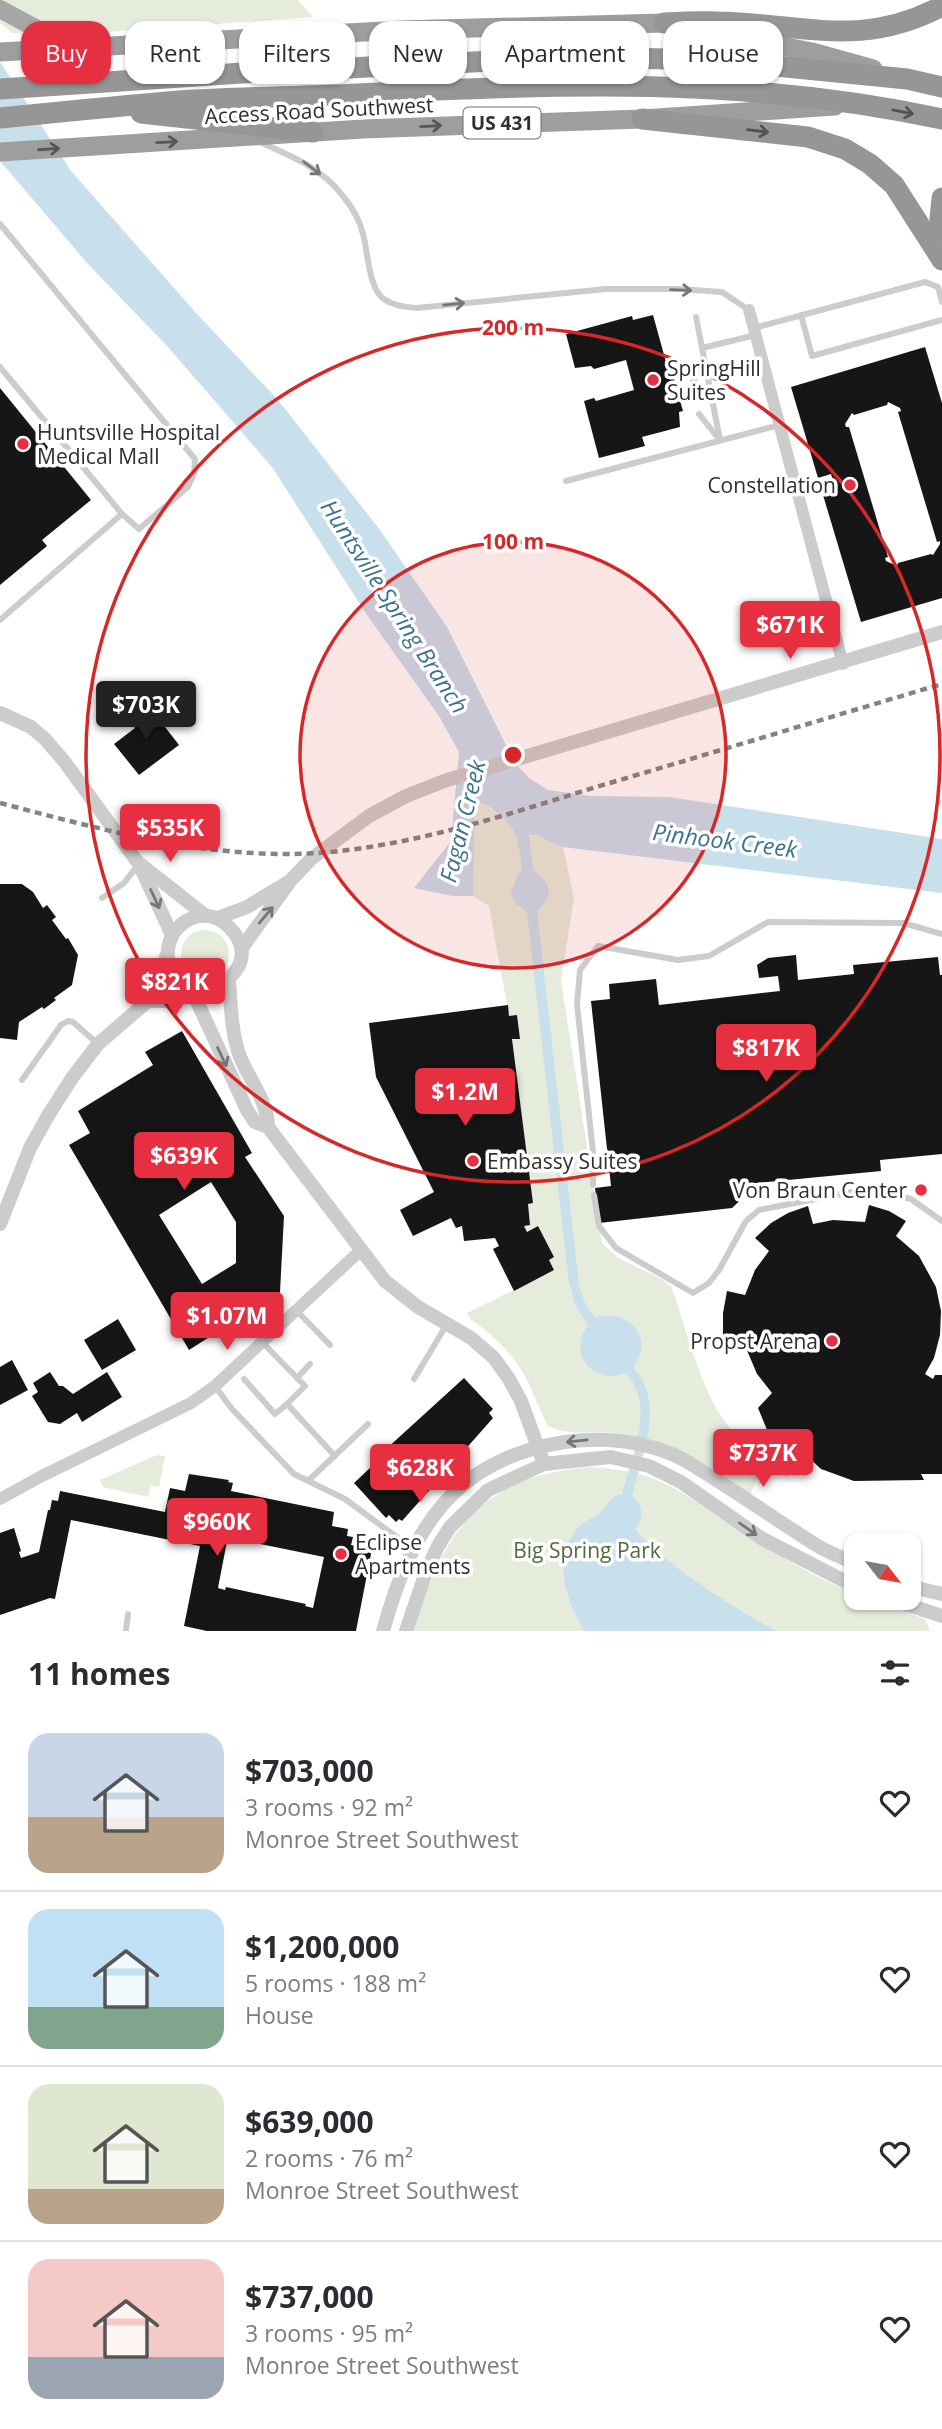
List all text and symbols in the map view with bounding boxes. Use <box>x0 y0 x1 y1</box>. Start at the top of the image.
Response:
chip: Buy <box>21 21 111 84</box>
chip: Rent <box>125 21 225 84</box>
chip: Filters <box>239 21 355 84</box>
chip: New <box>369 21 467 84</box>
chip: Apartment <box>481 21 649 84</box>
chip: House <box>663 21 783 84</box>
street label: Access Road Southwest <box>204 90 434 130</box>
one-way arrow <box>891 105 914 119</box>
road number: US 431 <box>463 108 540 139</box>
one-way arrow <box>420 120 443 133</box>
one-way arrow <box>746 125 769 138</box>
one-way arrow <box>155 135 178 148</box>
one-way arrow <box>38 142 60 155</box>
one-way arrow <box>302 160 320 175</box>
one-way arrow <box>669 283 692 296</box>
one-way arrow <box>442 298 465 311</box>
text: 200 m <box>482 313 544 341</box>
place label: SpringHill Suites <box>667 354 761 406</box>
marker: SpringHill Suites <box>645 372 661 388</box>
place label: Huntsville Hospital Medical Mall <box>37 418 220 470</box>
marker: Huntsville Hospital Medical Mall <box>15 436 31 452</box>
place label: Constellation <box>707 471 836 499</box>
marker: Constellation <box>842 477 858 493</box>
water label: Huntsville Spring Branch <box>314 493 476 719</box>
text: 100 m <box>482 527 544 555</box>
pin: $671K <box>741 602 839 661</box>
text: $671K <box>756 608 824 640</box>
pin: $703K <box>97 682 195 741</box>
text: $703K <box>112 688 180 720</box>
centre of rings <box>501 743 525 767</box>
water label: Fagan Creek <box>431 756 493 885</box>
pin: $535K <box>121 804 219 864</box>
text: $535K <box>136 811 204 843</box>
water label: Pinhook Creek <box>651 815 800 865</box>
one-way arrow <box>149 888 162 910</box>
one-way arrow <box>258 906 274 924</box>
pin: $821K <box>126 958 224 1018</box>
text: $821K <box>141 965 209 997</box>
pin: $817K <box>717 1024 815 1084</box>
text: $817K <box>732 1031 800 1063</box>
one-way arrow <box>216 1046 229 1067</box>
pin: $1.2M <box>416 1068 514 1128</box>
text: $1.2M <box>431 1075 499 1107</box>
pin: $639K <box>135 1132 233 1192</box>
text: $639K <box>150 1139 218 1171</box>
place label: Embassy Suites <box>487 1147 638 1175</box>
marker: Embassy Suites <box>465 1153 481 1169</box>
place label: Von Braun Center <box>733 1176 907 1204</box>
marker: Von Braun Center <box>913 1182 929 1198</box>
pin: $1.07M <box>170 1292 284 1352</box>
text: $1.07M <box>187 1299 267 1331</box>
place label: Propst Arena <box>690 1327 818 1355</box>
marker: Propst Arena <box>824 1333 840 1349</box>
pin: $737K <box>714 1430 812 1489</box>
one-way arrow <box>566 1435 588 1448</box>
text: $737K <box>729 1436 797 1468</box>
pin: $628K <box>371 1444 469 1504</box>
text: $628K <box>386 1451 454 1483</box>
pin: $960K <box>168 1498 266 1558</box>
text: $960K <box>183 1505 251 1537</box>
one-way arrow <box>738 1521 757 1536</box>
place label: Eclipse Apartments <box>355 1528 470 1580</box>
north arrow <box>844 1533 920 1610</box>
map controls <box>844 1533 921 1610</box>
park label: Big Spring Park <box>513 1536 661 1564</box>
marker: Eclipse Apartments <box>333 1546 349 1562</box>
text: 11 homes <box>28 1653 171 1694</box>
icon: filters <box>876 1654 914 1692</box>
text: $703,000 <box>245 1750 374 1791</box>
icon: home <box>84 1761 168 1845</box>
icon: heart <box>876 1784 914 1822</box>
text: 3 rooms · 92 m² <box>245 1791 413 1823</box>
text: Monroe Street Southwest <box>245 1823 519 1855</box>
text: $1,200,000 <box>245 1926 399 1967</box>
icon: home <box>84 1937 168 2021</box>
icon: heart <box>876 1960 914 1998</box>
text: 5 rooms · 188 m² <box>245 1967 426 1999</box>
text: House <box>245 1999 314 2031</box>
text: $639,000 <box>245 2101 374 2142</box>
icon: home <box>84 2112 168 2196</box>
icon: heart <box>876 2135 914 2173</box>
text: 2 rooms · 76 m² <box>245 2142 413 2174</box>
text: Monroe Street Southwest <box>245 2174 519 2206</box>
text: $737,000 <box>245 2276 374 2317</box>
icon: home <box>84 2287 168 2371</box>
icon: heart <box>876 2310 914 2348</box>
text: 3 rooms · 95 m² <box>245 2317 413 2349</box>
text: Monroe Street Southwest <box>245 2349 519 2381</box>

